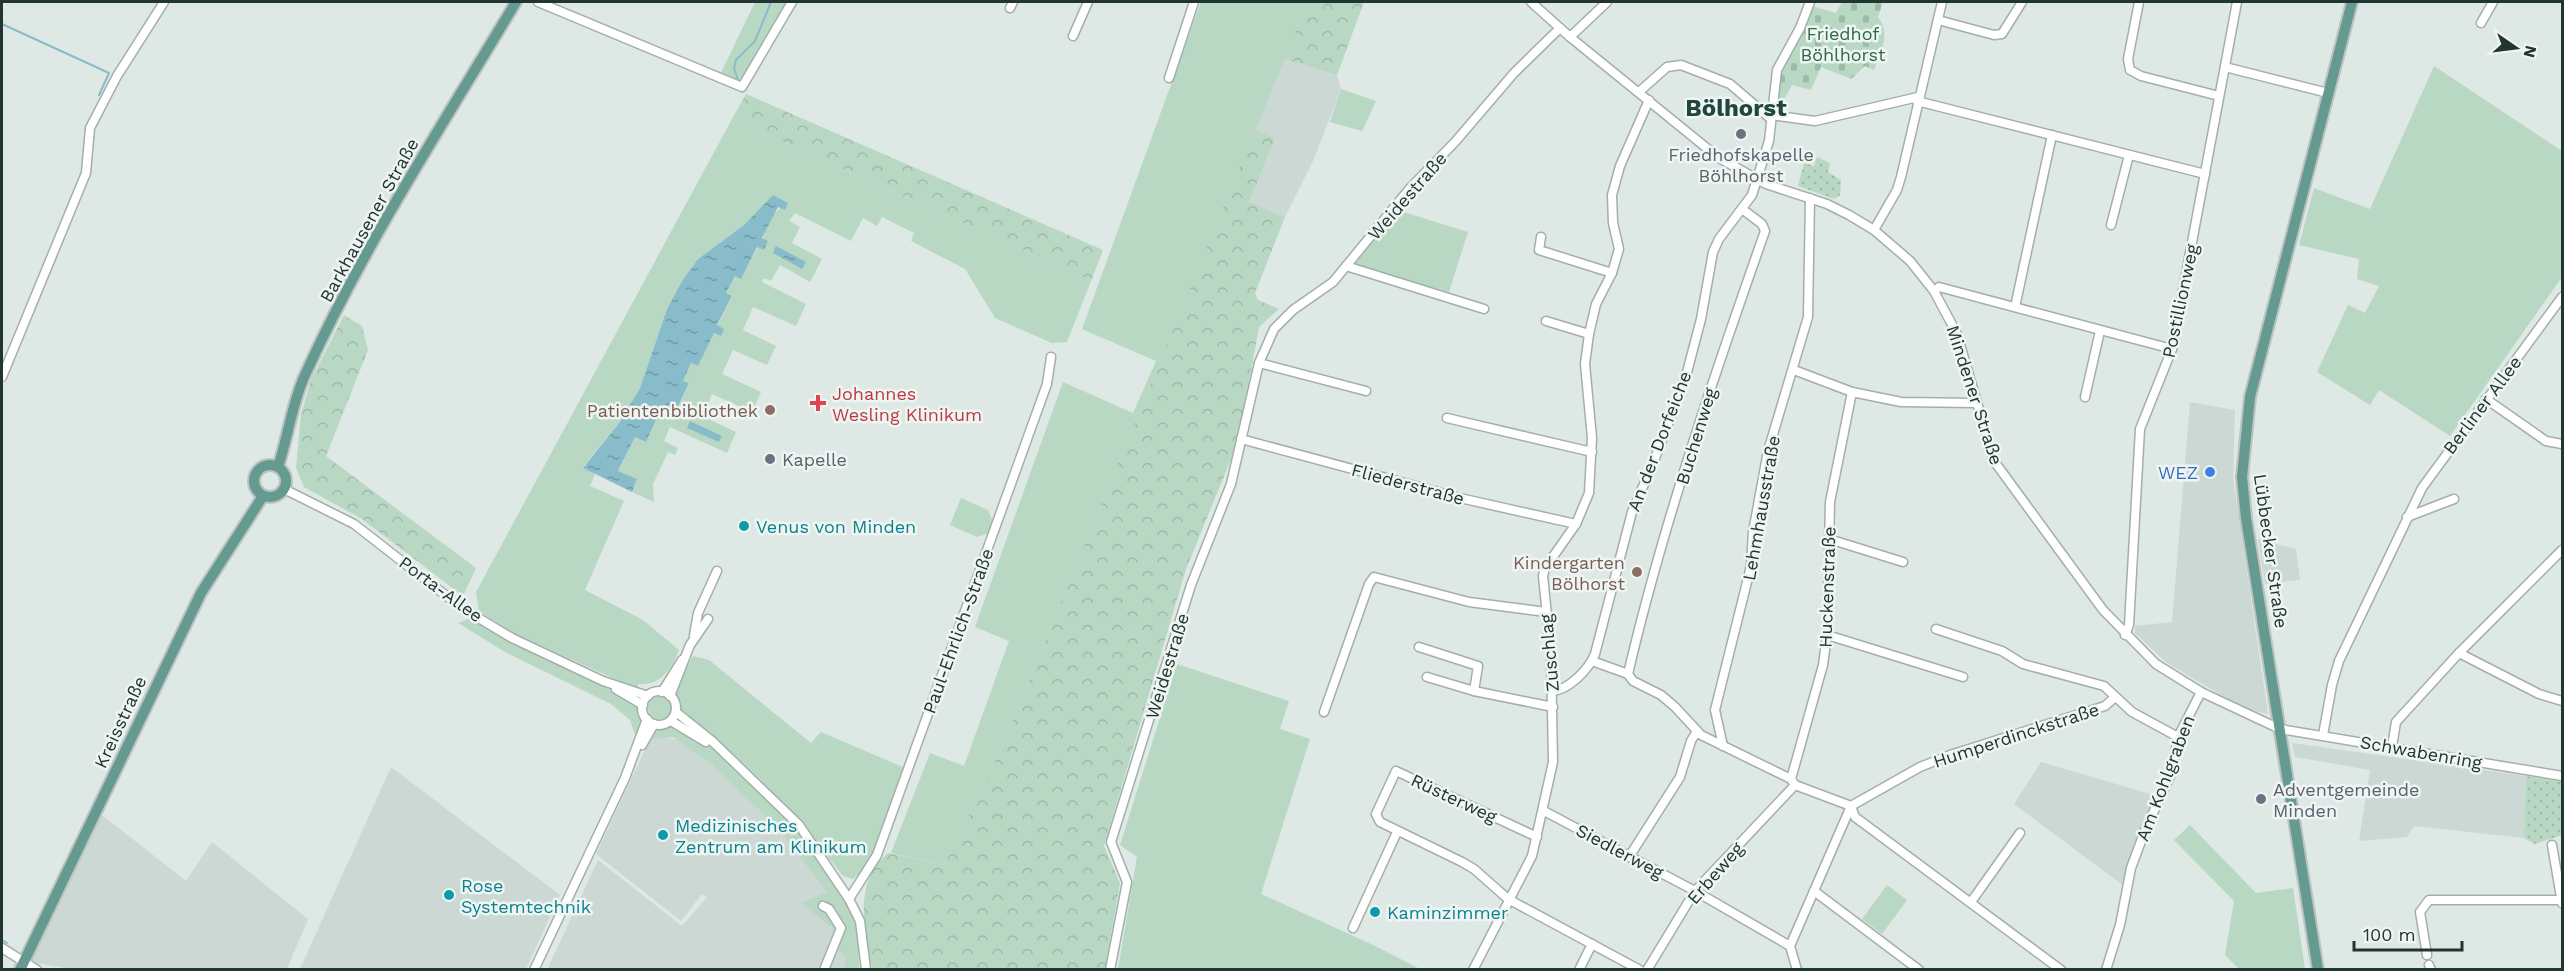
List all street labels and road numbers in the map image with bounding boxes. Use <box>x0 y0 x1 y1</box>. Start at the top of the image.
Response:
street label: Barkhausener Straße <box>315 134 423 306</box>
street label: Weidestraße <box>1363 148 1451 244</box>
street label: Postillionweg <box>2158 242 2202 360</box>
street label: Mindener Straße <box>1943 323 2007 467</box>
street label: Berliner Allee <box>2438 352 2526 458</box>
street label: An der Dorfeiche <box>1623 368 1695 514</box>
street label: Buchenweg <box>1671 385 1721 487</box>
street label: Lehmhausstraße <box>1738 434 1784 582</box>
street label: Fliederstraße <box>1349 459 1467 509</box>
street label: Lübbecker Straße <box>2250 472 2292 630</box>
street label: Huckenstraße <box>1814 526 1840 648</box>
street label: Paul-Ehrlich-Straße <box>918 546 998 716</box>
street label: Porta-Allee <box>395 552 487 626</box>
street label: Weidestraße <box>1141 611 1193 721</box>
street label: Zuschlag <box>1535 613 1563 693</box>
street label: Kreisstraße <box>89 673 151 771</box>
street label: Humperdinckstraße <box>1930 698 2102 772</box>
street label: Am Kohlgraben <box>2131 712 2199 844</box>
street label: Schwabenring <box>2358 731 2484 773</box>
street label: Rüsterweg <box>1408 769 1501 827</box>
street label: Siedlerweg <box>1573 819 1668 883</box>
street label: Erbeweg <box>1682 837 1748 908</box>

